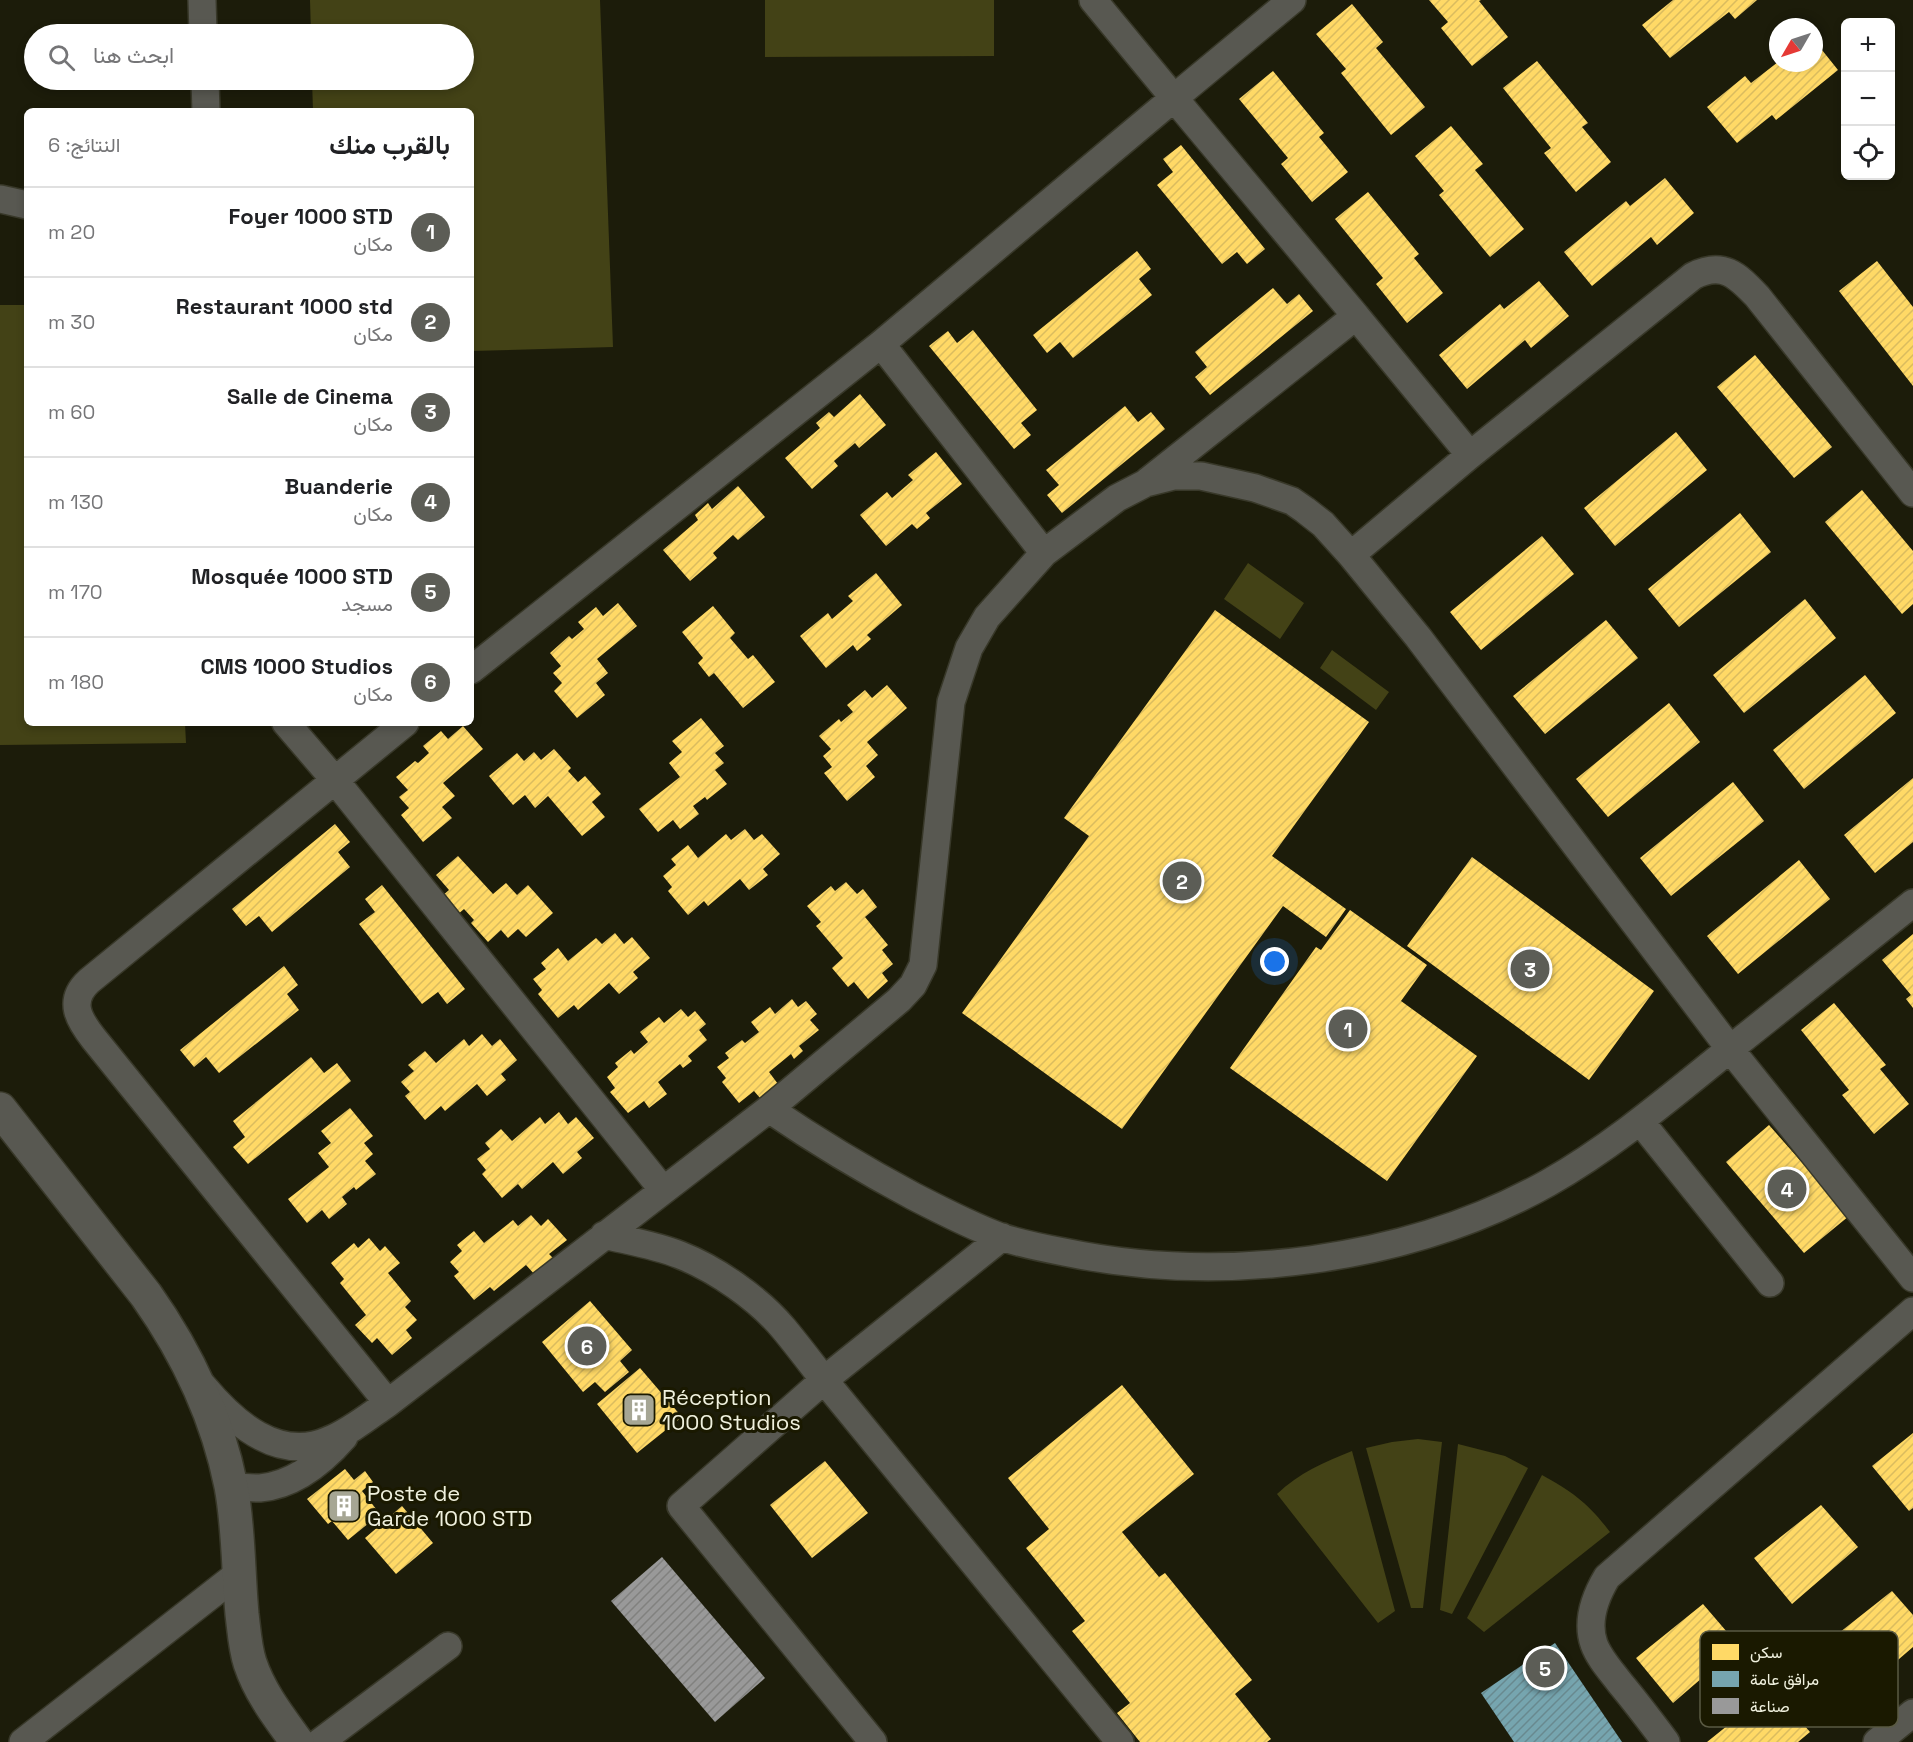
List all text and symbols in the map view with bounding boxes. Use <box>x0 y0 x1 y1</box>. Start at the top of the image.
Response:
north arrow <box>1769 18 1823 72</box>
map controls <box>1841 18 1895 180</box>
button: + <box>1841 18 1895 72</box>
search box <box>24 24 474 90</box>
icon: search <box>45 41 78 74</box>
text: ابحث هنا <box>93 41 174 69</box>
button: − <box>1841 72 1895 126</box>
button: locate <box>1841 126 1895 180</box>
text: بالقرب منك <box>329 128 450 162</box>
text: النتائج: 6 <box>48 132 120 158</box>
text: Foyer 1000 STD <box>229 202 393 230</box>
text: 20 m <box>48 219 95 245</box>
text: 1 <box>426 219 435 245</box>
text: مكان <box>353 231 393 257</box>
text: Restaurant 1000 std <box>176 292 393 320</box>
text: 30 m <box>48 309 95 335</box>
text: 2 <box>425 309 436 335</box>
text: مكان <box>353 321 393 347</box>
text: Salle de Cinema <box>227 382 393 410</box>
text: 60 m <box>48 399 95 425</box>
text: 3 <box>424 399 437 425</box>
text: مكان <box>353 411 393 437</box>
text: Buanderie <box>285 472 393 500</box>
text: 130 m <box>48 489 104 515</box>
text: 4 <box>424 489 437 515</box>
text: مكان <box>353 501 393 527</box>
text: Mosquée 1000 STD <box>191 562 393 590</box>
text: 170 m <box>48 579 103 605</box>
text: 5 <box>425 579 437 605</box>
text: مسجد <box>341 591 393 617</box>
text: CMS 1000 Studios <box>200 652 393 680</box>
text: 180 m <box>48 669 104 695</box>
text: 6 <box>424 669 437 695</box>
text: مكان <box>353 681 393 707</box>
pin: 2 <box>1162 858 1202 904</box>
pin: 3 <box>1510 946 1550 992</box>
your location <box>1260 947 1289 976</box>
pin: 1 <box>1328 1006 1368 1052</box>
pin: 4 <box>1768 1166 1806 1212</box>
pin: 6 <box>568 1324 606 1368</box>
place label: Réception 1000 Studios <box>662 1383 801 1436</box>
building icon: Réception 1000 Studios <box>621 1392 657 1428</box>
place label: Poste de Garde 1000 STD <box>367 1479 532 1532</box>
building icon: Poste de Garde 1000 STD <box>326 1488 362 1524</box>
legend <box>1700 1631 1898 1727</box>
text: سكن <box>1750 1642 1782 1663</box>
pin: 5 <box>1526 1646 1564 1690</box>
text: مرافق عامة <box>1750 1669 1819 1690</box>
text: صناعة <box>1750 1696 1790 1717</box>

